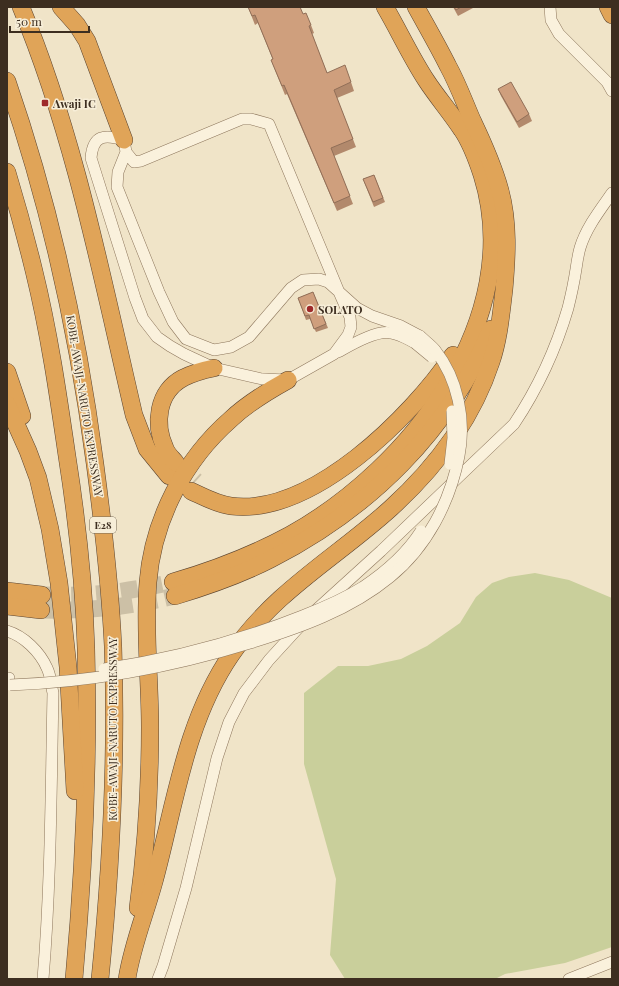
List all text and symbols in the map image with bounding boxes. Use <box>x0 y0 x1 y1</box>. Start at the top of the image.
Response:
scale bar <box>10 8 89 34</box>
text: 50 m <box>16 13 42 29</box>
place label: Awaji IC <box>52 96 96 111</box>
marker: Awaji IC <box>40 98 50 108</box>
place label: SOLATO <box>318 302 363 317</box>
marker: SOLATO <box>305 304 315 314</box>
street label: KOBE-AWAJI-NARUTO EXPRESSWAY <box>63 314 107 498</box>
road number: E28 <box>90 517 116 533</box>
street label: KOBE-AWAJI-NARUTO EXPRESSWAY <box>105 637 120 821</box>

